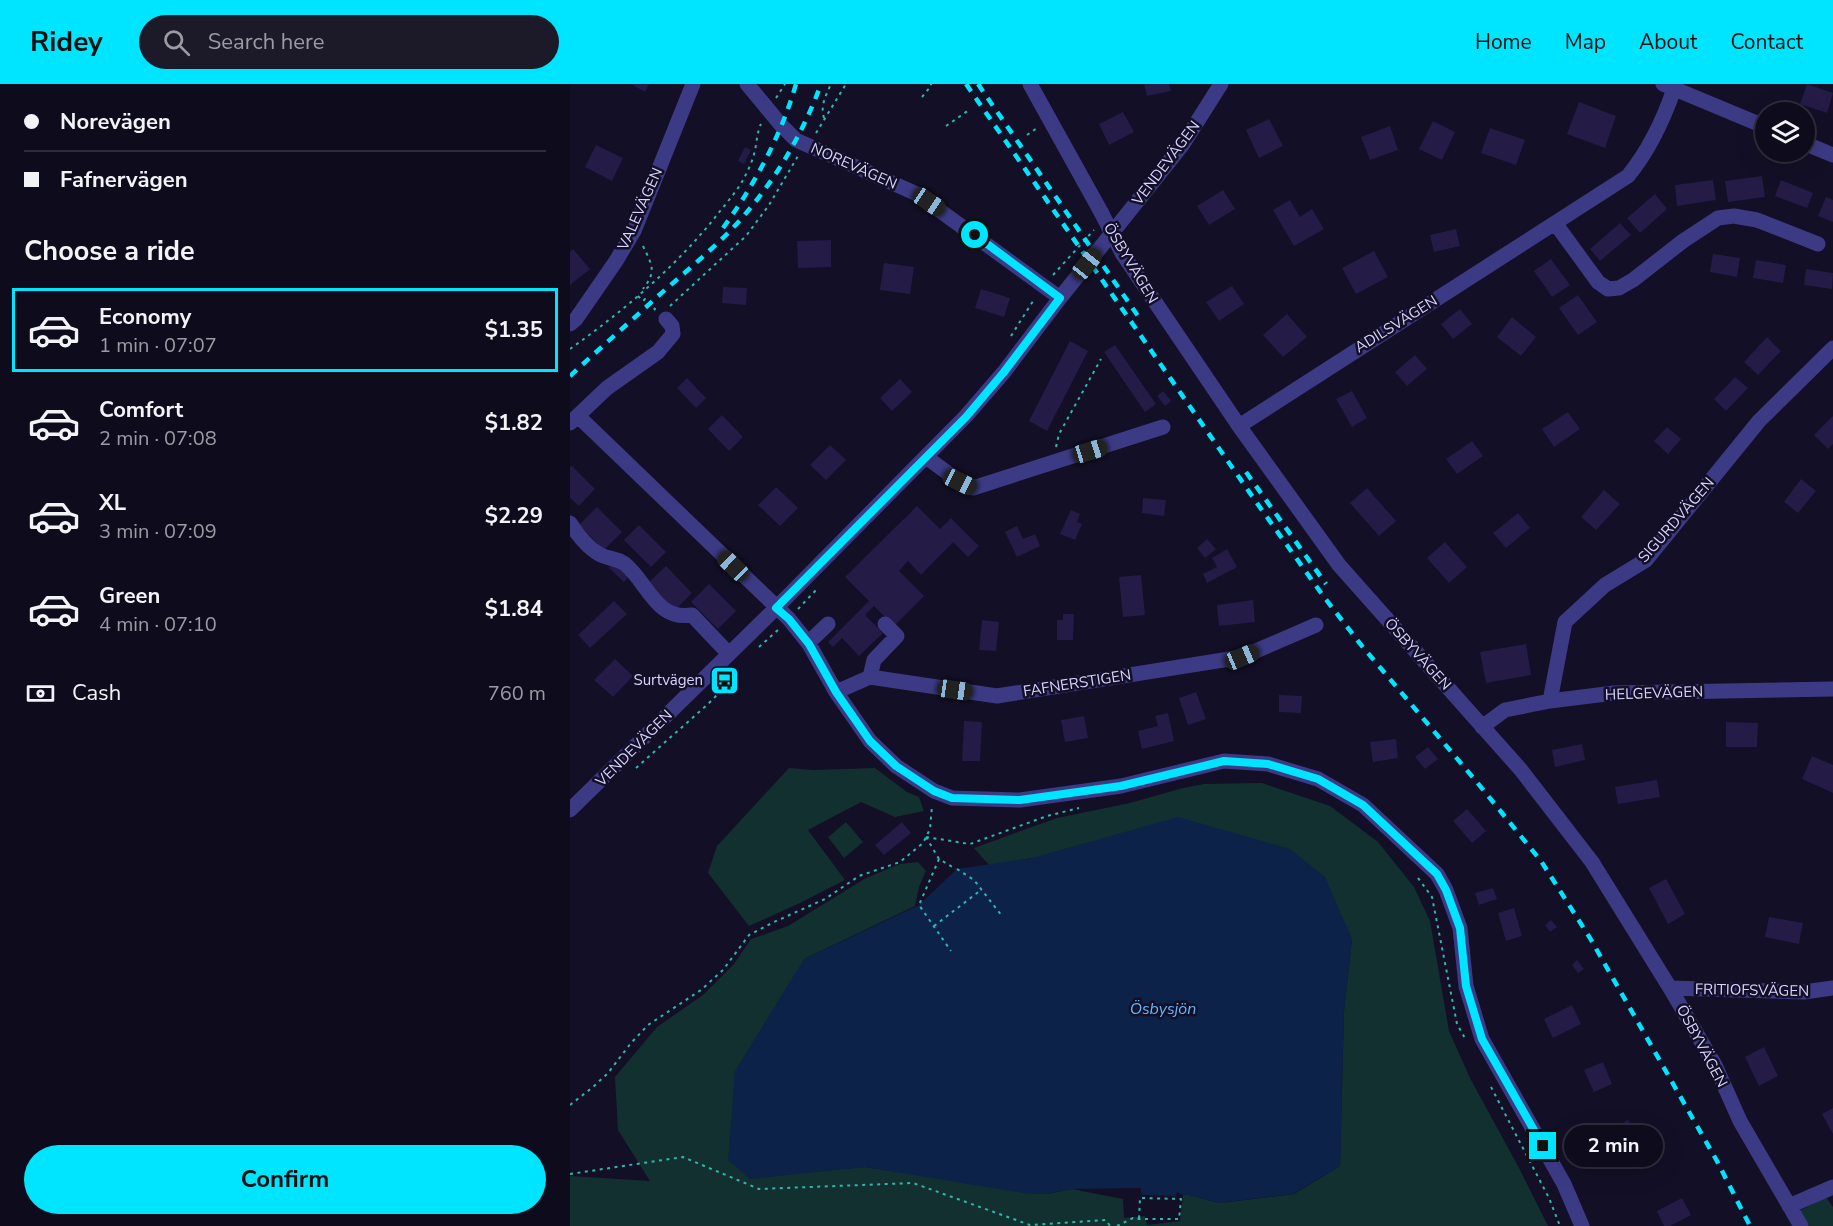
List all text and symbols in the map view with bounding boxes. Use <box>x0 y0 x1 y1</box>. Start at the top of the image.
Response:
search box <box>139 15 559 69</box>
text: Ridey <box>30 23 103 61</box>
icon: search <box>160 26 193 59</box>
text: Search here <box>208 27 324 57</box>
text: Home <box>1475 28 1532 56</box>
text: Map <box>1565 28 1606 56</box>
text: About <box>1639 28 1697 56</box>
text: Contact <box>1730 28 1803 56</box>
map controls <box>1755 102 1815 162</box>
button: layers <box>1755 102 1815 162</box>
text: Norevägen <box>60 107 171 137</box>
street label: VENDEVÄGEN <box>1127 117 1204 210</box>
street label: NOREVÄGEN <box>808 138 900 194</box>
text: Fafnervägen <box>60 165 188 195</box>
street label: VALEVÄGEN <box>613 165 667 254</box>
car <box>909 184 949 220</box>
street label: ÖSBYVÄGEN <box>1099 219 1163 307</box>
route start <box>961 221 988 248</box>
text: Choose a ride <box>24 233 195 270</box>
car <box>1069 244 1105 284</box>
street label: ADILSVÄGEN <box>1351 291 1441 357</box>
text: Economy <box>99 302 191 332</box>
icon: car <box>27 303 81 357</box>
text: $1.35 <box>485 315 543 345</box>
text: 1 min · 07:07 <box>99 332 217 359</box>
text: Comfort <box>99 395 183 425</box>
icon: car <box>27 396 81 450</box>
text: $1.82 <box>485 408 543 438</box>
text: 2 min · 07:08 <box>99 425 217 452</box>
car <box>1070 437 1110 465</box>
car <box>940 466 980 498</box>
street label: SIGURDVÄGEN <box>1633 473 1719 567</box>
text: XL <box>99 488 126 518</box>
icon: car <box>27 489 81 543</box>
text: $2.29 <box>485 501 543 531</box>
text: 3 min · 07:09 <box>99 518 217 545</box>
car <box>714 547 752 585</box>
text: Green <box>99 581 160 611</box>
icon: car <box>27 582 81 636</box>
text: $1.84 <box>485 594 543 624</box>
text: 4 min · 07:10 <box>99 611 217 638</box>
street label: ÖSBYVÄGEN <box>1380 614 1456 694</box>
car <box>1222 642 1262 672</box>
bus stop icon: Surtvägen <box>708 664 740 696</box>
street label: FAFNERSTIGEN <box>1022 665 1132 701</box>
place label: Surtvägen <box>633 670 703 690</box>
icon: cash <box>24 677 57 710</box>
text: Cash <box>72 678 121 708</box>
car <box>936 679 974 701</box>
text: 760 m <box>488 680 546 707</box>
street label: HELGEVÄGEN <box>1605 681 1703 705</box>
street label: VENDEVÄGEN <box>591 705 677 791</box>
street label: FRITIOFSVÄGEN <box>1695 979 1809 1001</box>
water label: Ösbysjön <box>1130 998 1196 1020</box>
street label: ÖSBYVÄGEN <box>1672 1001 1732 1091</box>
callout: 2 min <box>1564 1125 1663 1167</box>
route end <box>1529 1132 1556 1159</box>
text: 2 min <box>1588 1132 1639 1159</box>
button: Confirm <box>24 1145 546 1214</box>

